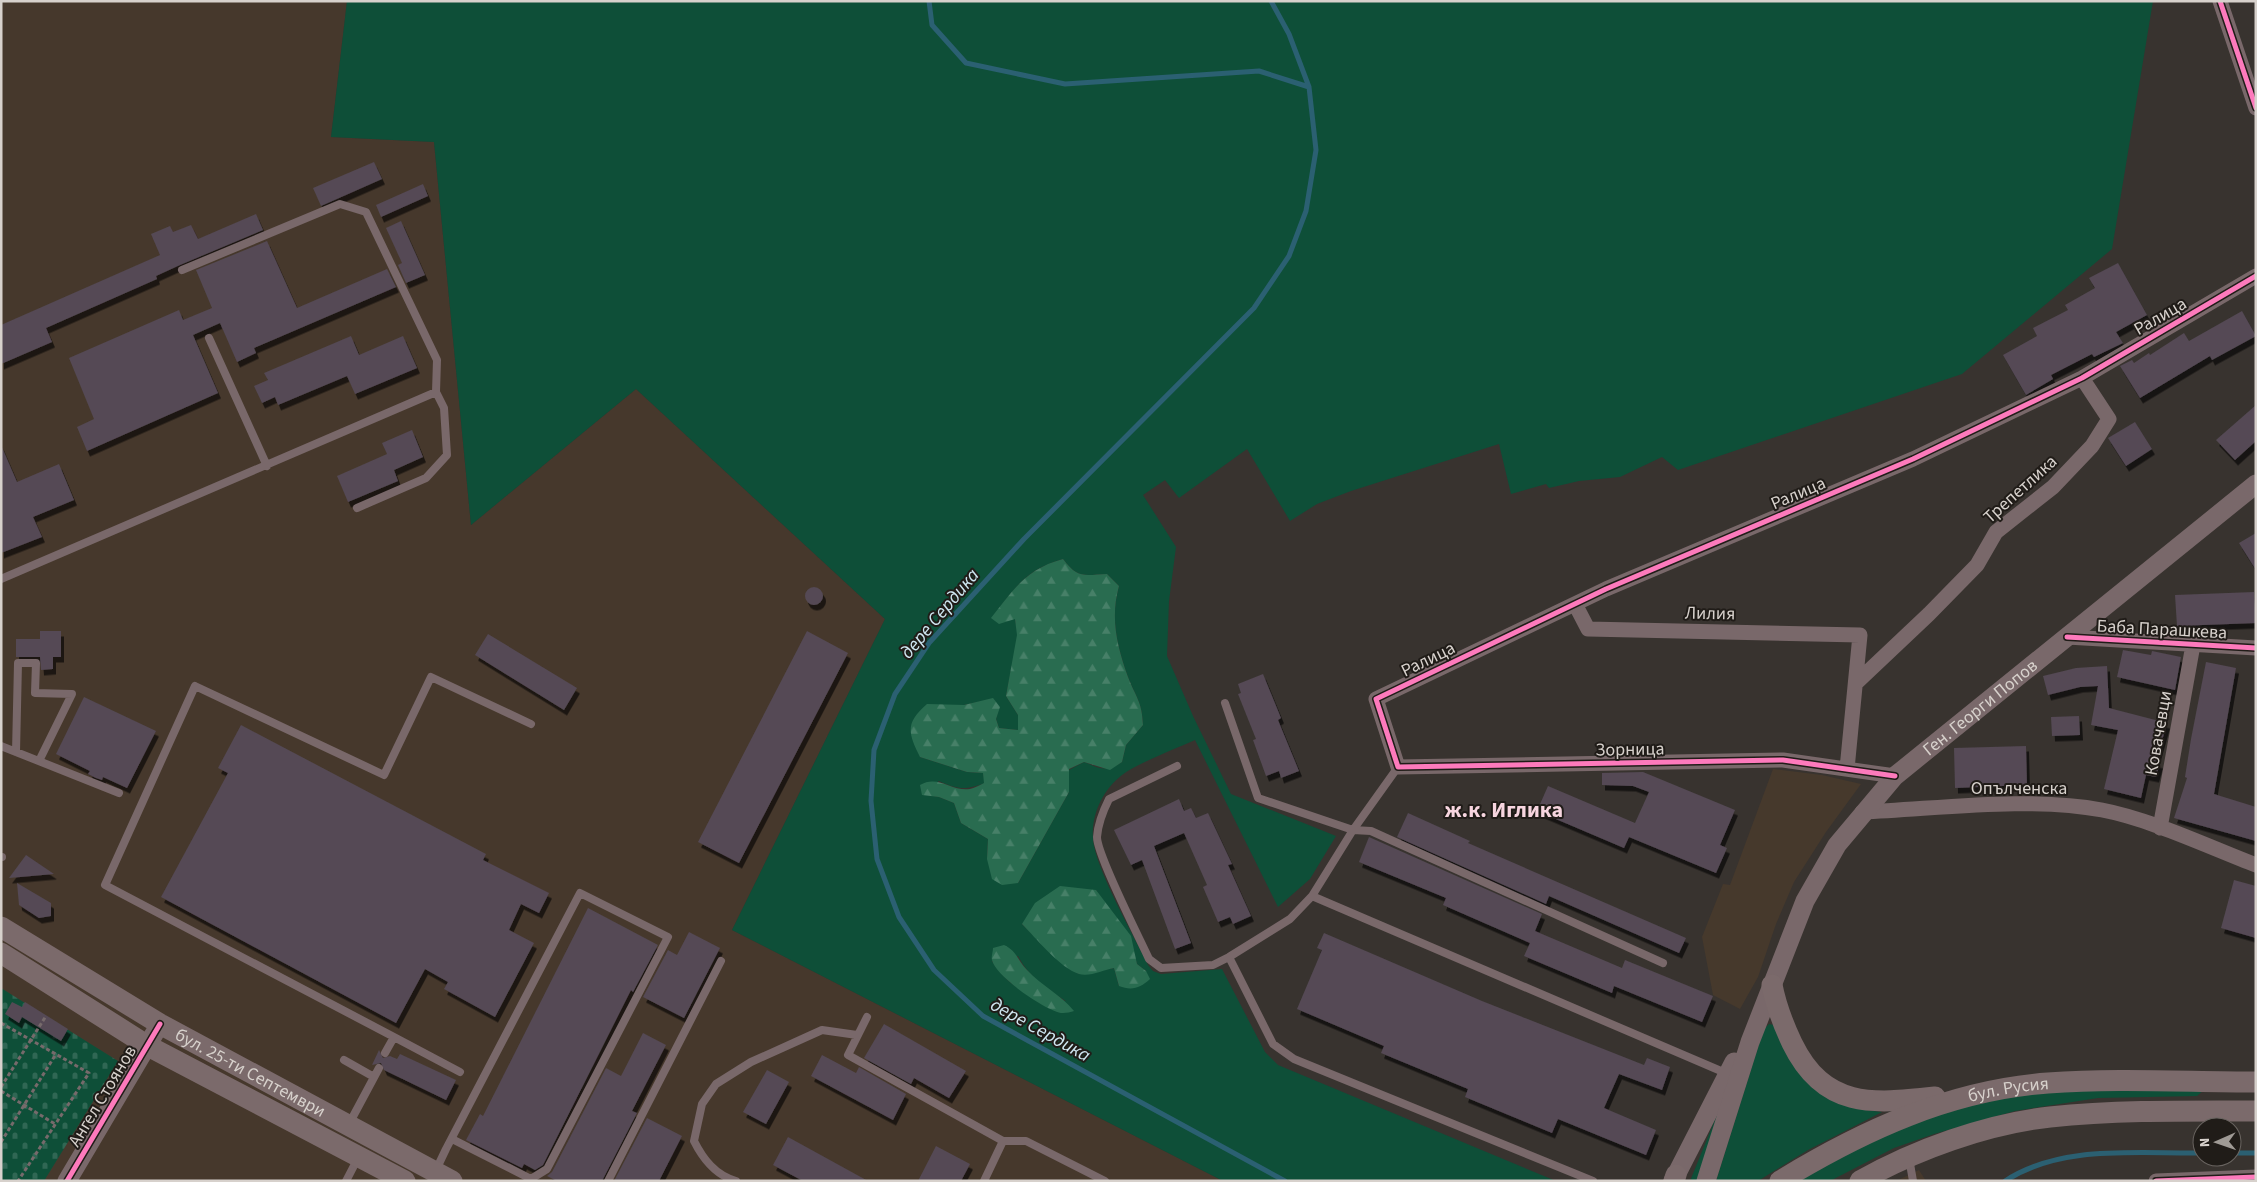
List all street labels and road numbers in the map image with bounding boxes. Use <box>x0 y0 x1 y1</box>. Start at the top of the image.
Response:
street label: Ралица <box>2129 291 2191 342</box>
street label: Трепетлика <box>1978 449 2063 529</box>
street label: Ралица <box>1767 471 1830 516</box>
street label: Лилия <box>1685 601 1735 626</box>
street label: Баба Парашкева <box>2096 614 2228 645</box>
street label: Ралица <box>1397 636 1459 683</box>
street label: Ген. Георги Попов <box>1917 653 2043 762</box>
street label: Ковачевци <box>2139 689 2178 777</box>
street label: Зорница <box>1595 736 1665 763</box>
street label: Опълченска <box>1971 776 2067 801</box>
street label: бул. 25-ти Септември <box>171 1022 330 1124</box>
street label: Ангел Стоянов <box>62 1041 143 1152</box>
street label: бул. Русия <box>1965 1071 2050 1109</box>

